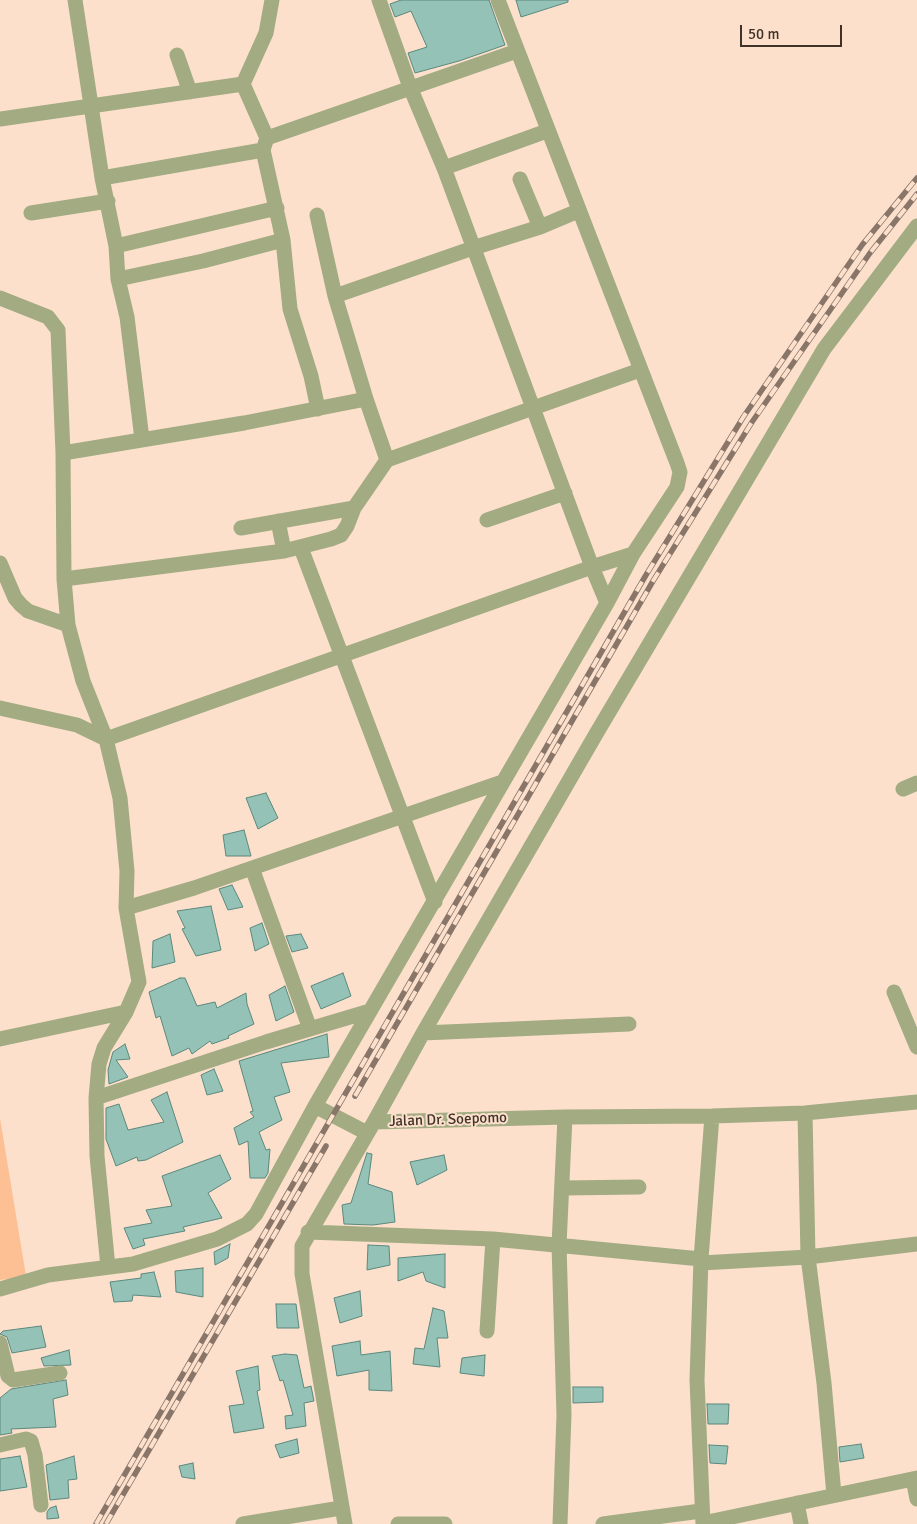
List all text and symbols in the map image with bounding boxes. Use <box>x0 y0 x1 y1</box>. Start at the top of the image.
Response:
scale bar <box>742 15 844 47</box>
text: 50 m <box>748 25 779 43</box>
street label: Jalan Dr. Soepomo <box>389 1109 507 1131</box>

